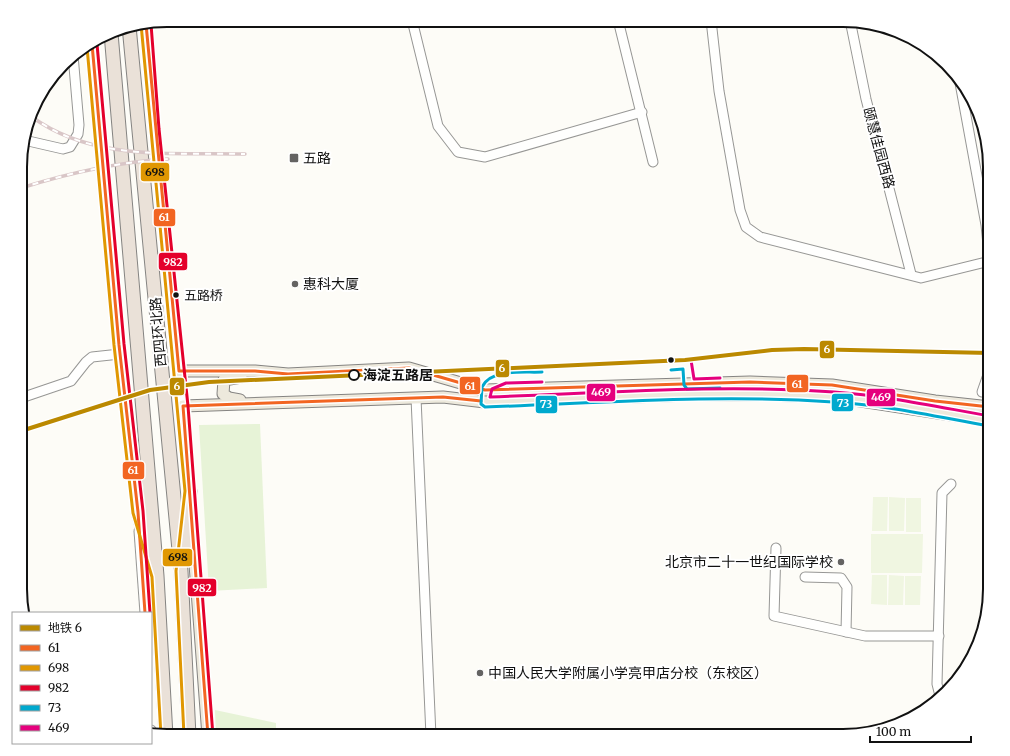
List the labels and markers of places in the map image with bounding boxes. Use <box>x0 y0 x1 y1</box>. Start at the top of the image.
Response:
place label: 五路 <box>303 149 331 167</box>
marker: 五路 <box>288 152 300 164</box>
place label: 惠科大厦 <box>303 275 359 293</box>
marker: 惠科大厦 <box>290 279 300 289</box>
place label: 五路桥 <box>184 287 223 304</box>
marker: 五路桥 <box>171 290 181 300</box>
unlabelled marker <box>666 355 676 365</box>
place label: 海淀五路居 <box>363 366 433 384</box>
marker: 海淀五路居 <box>348 369 360 381</box>
place label: 北京市二十一世纪国际学校 <box>665 553 833 571</box>
marker: 北京市二十一世纪国际学校 <box>836 557 846 567</box>
place label: 中国人民大学附属小学亮甲店分校（东校区） <box>488 664 768 682</box>
marker: 中国人民大学附属小学亮甲店分校（东校区） <box>475 668 485 678</box>

